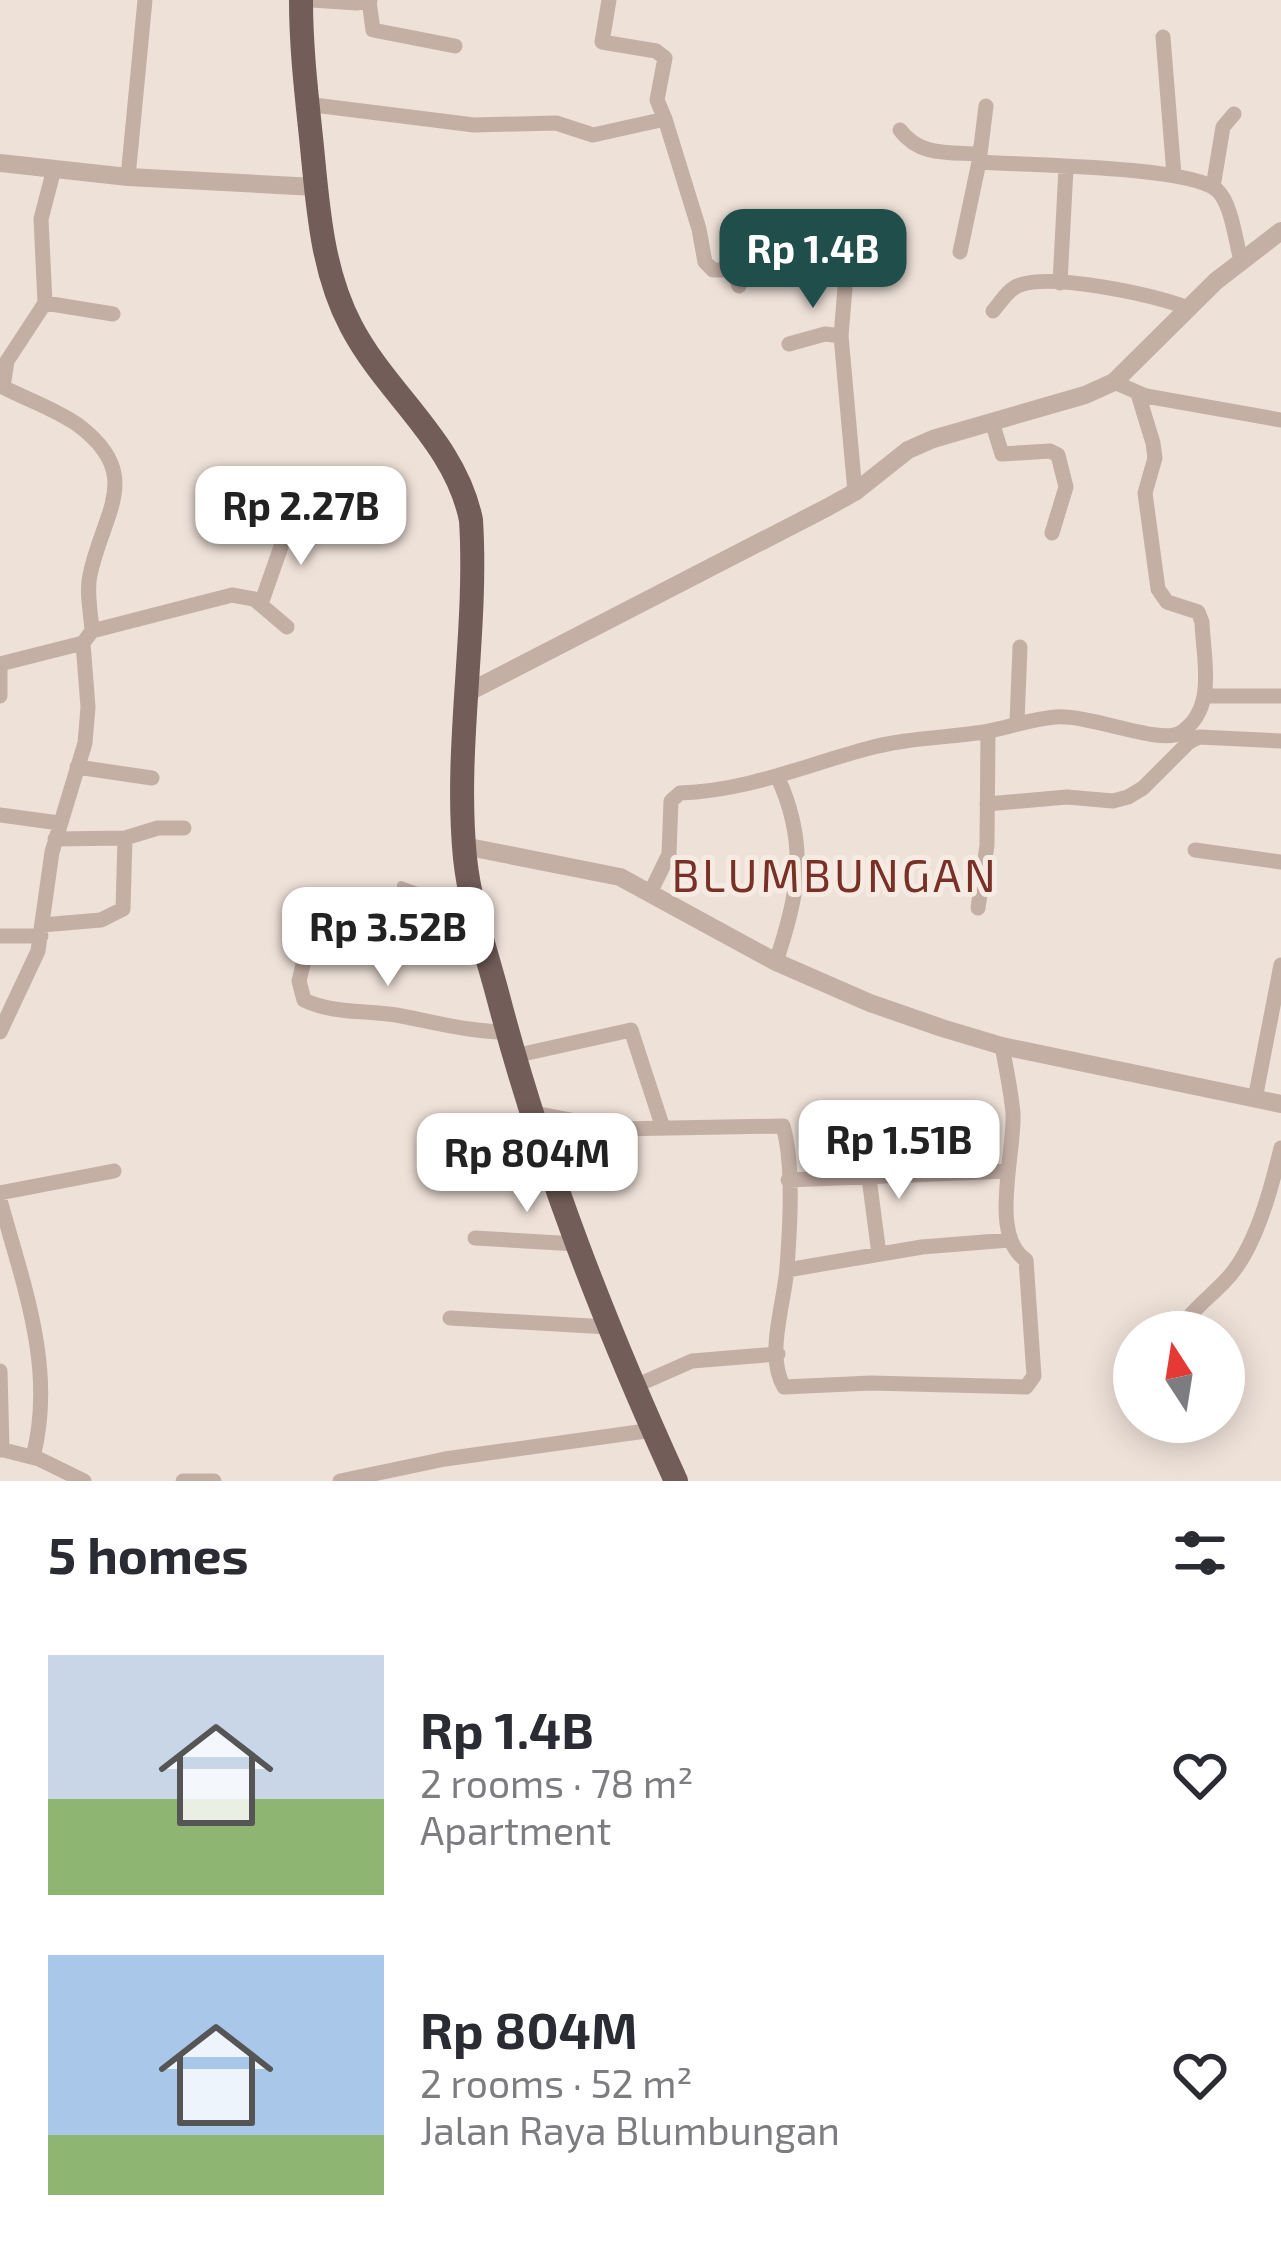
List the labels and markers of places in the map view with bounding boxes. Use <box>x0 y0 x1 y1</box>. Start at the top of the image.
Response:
pin: Rp 1.4B <box>702 209 924 311</box>
pin: Rp 2.27B <box>177 466 425 568</box>
pin: Rp 3.52B <box>264 887 512 989</box>
pin: Rp 1.51B <box>775 1100 1023 1202</box>
pin: Rp 804M <box>416 1113 638 1215</box>

